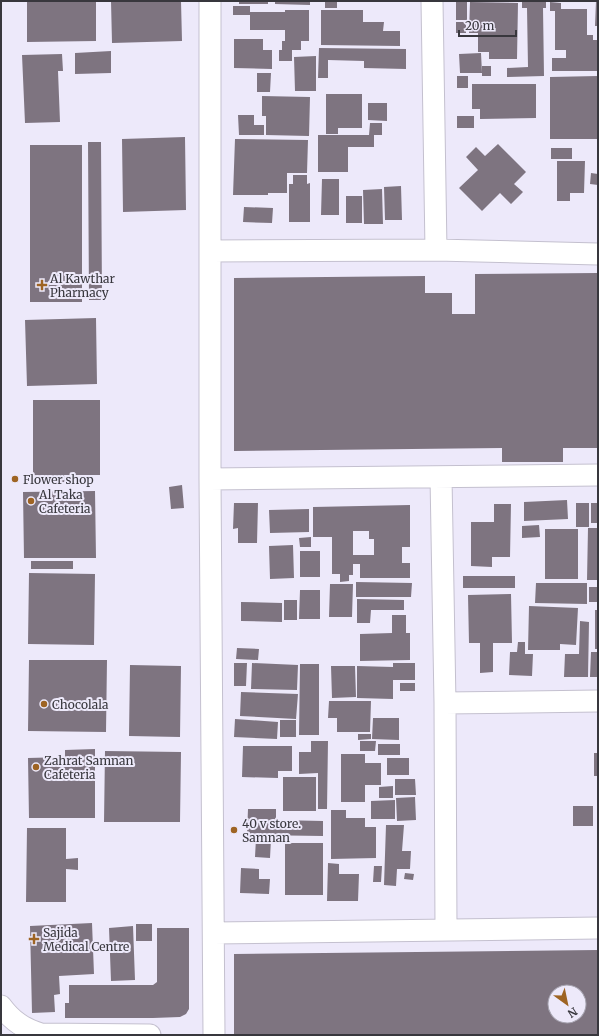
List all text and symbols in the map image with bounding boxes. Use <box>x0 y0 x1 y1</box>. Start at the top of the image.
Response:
scale bar <box>459 12 516 38</box>
text: 20 m <box>465 18 494 33</box>
place label: Al Kawthar Pharmacy <box>49 271 116 300</box>
marker: Al Kawthar Pharmacy <box>37 280 47 290</box>
place label: Flower shop <box>23 472 94 487</box>
marker: Flower shop <box>10 474 20 484</box>
place label: Al Taka Cafeteria <box>38 487 91 516</box>
marker: Al Taka Cafeteria <box>26 496 36 506</box>
place label: Chocolala <box>52 697 109 712</box>
marker: Chocolala <box>39 699 49 709</box>
place label: Zahrat Samnan Cafeteria <box>44 753 133 782</box>
marker: Zahrat Samnan Cafeteria <box>31 762 41 772</box>
place label: 40 v store. Samnan <box>242 816 301 845</box>
marker: 40 v store. Samnan <box>229 825 239 835</box>
place label: Sajida Medical Centre <box>43 925 129 954</box>
marker: Sajida Medical Centre <box>28 933 40 945</box>
north arrow <box>547 984 587 1024</box>
text: N <box>565 1004 580 1021</box>

